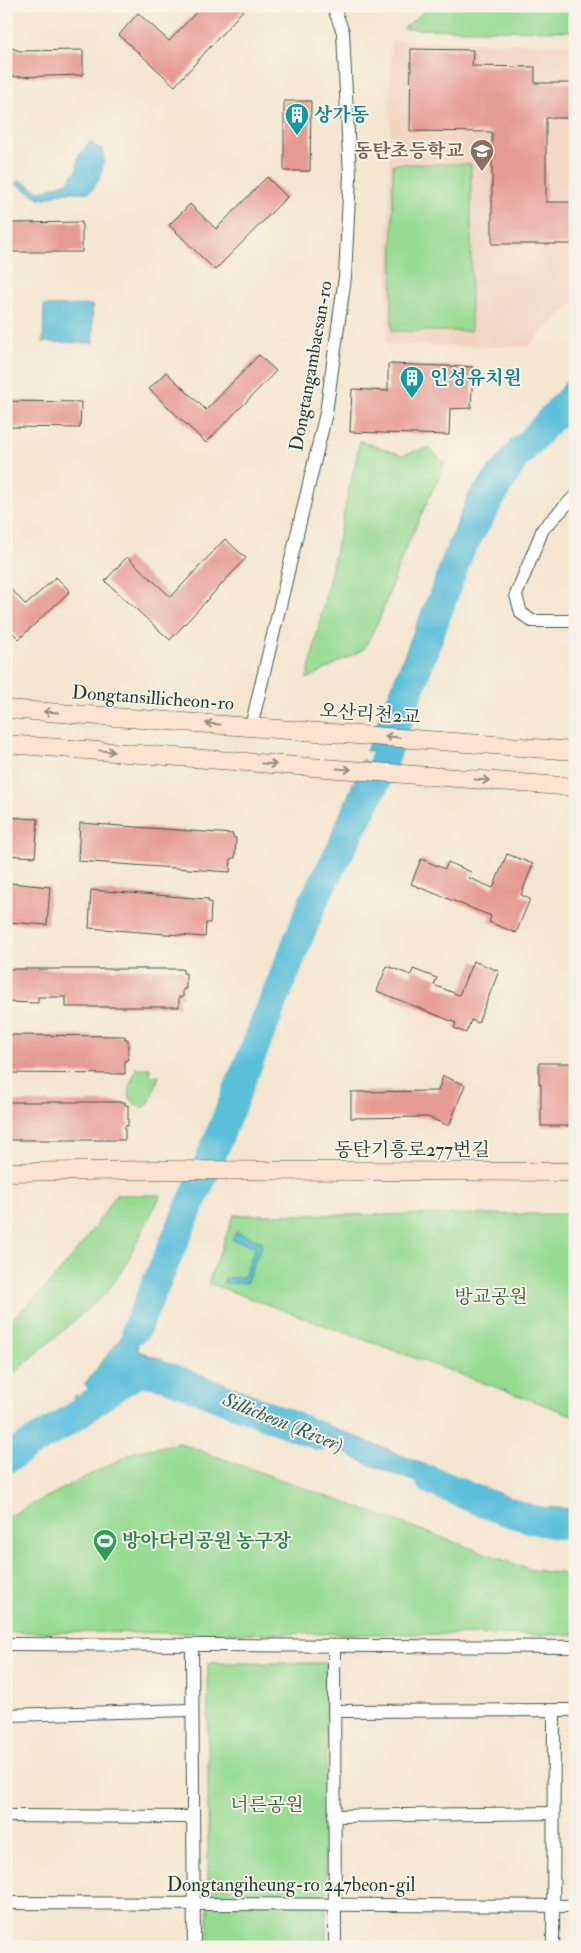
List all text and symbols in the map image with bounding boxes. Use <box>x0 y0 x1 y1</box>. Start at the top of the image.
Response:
building icon: 상가동 <box>284 102 310 136</box>
place label: 상가동 <box>314 103 369 127</box>
school or university icon: 동탄초등학교 <box>469 138 495 172</box>
place label: 동탄초등학교 <box>354 139 464 163</box>
street label: Dongtangambaesan-ro <box>284 279 338 453</box>
building icon: 인성유치원 <box>399 365 425 399</box>
place label: 인성유치원 <box>430 366 522 390</box>
street label: Dongtansillicheon-ro <box>71 680 235 716</box>
street label: 오산리천2교 <box>319 698 421 730</box>
one-way arrow <box>44 707 60 717</box>
one-way arrow <box>206 719 222 729</box>
one-way arrow <box>384 733 400 742</box>
one-way arrow <box>99 747 115 756</box>
one-way arrow <box>261 759 277 768</box>
one-way arrow <box>336 765 352 774</box>
one-way arrow <box>474 775 490 784</box>
street label: 동탄기흥로277번길 <box>334 1138 490 1162</box>
park label: 방교공원 <box>454 1285 528 1309</box>
water label: Sillicheon (River) <box>218 1386 347 1457</box>
sports icon: 방아다리공원 농구장 <box>92 1528 118 1562</box>
place label: 방아다리공원 농구장 <box>122 1529 292 1553</box>
park label: 너른공원 <box>230 1793 304 1817</box>
street label: Dongtangiheung-ro 247beon-gil <box>167 1873 415 1897</box>

